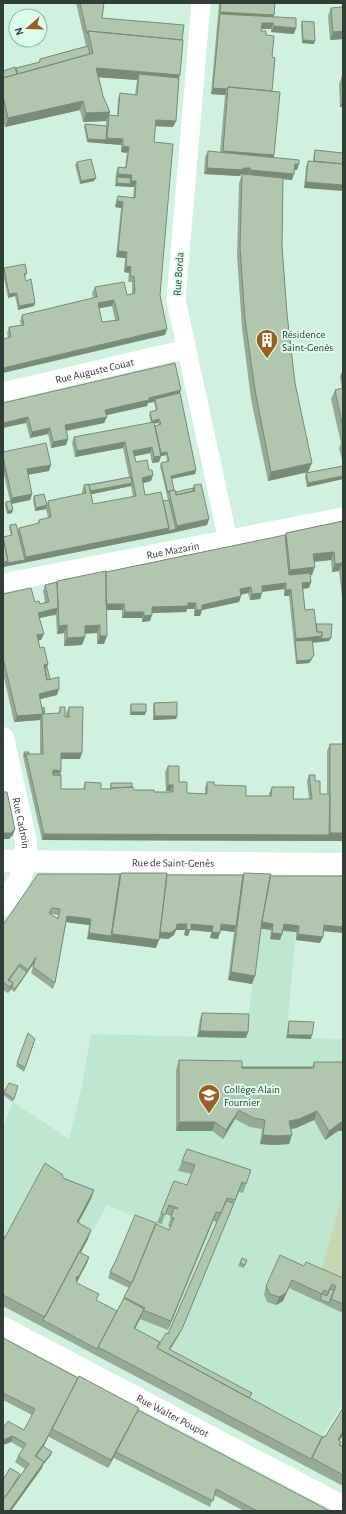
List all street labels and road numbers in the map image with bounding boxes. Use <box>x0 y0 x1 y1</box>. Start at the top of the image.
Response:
street label: Rue Borda <box>171 252 186 296</box>
street label: Rue Auguste Couat <box>54 356 136 386</box>
street label: Rue Mazarin <box>146 540 200 561</box>
street label: Rue Cadroin <box>10 796 31 849</box>
street label: Rue de Saint-Genès <box>132 857 214 869</box>
street label: Rue Walter Poupot <box>135 1392 211 1440</box>

